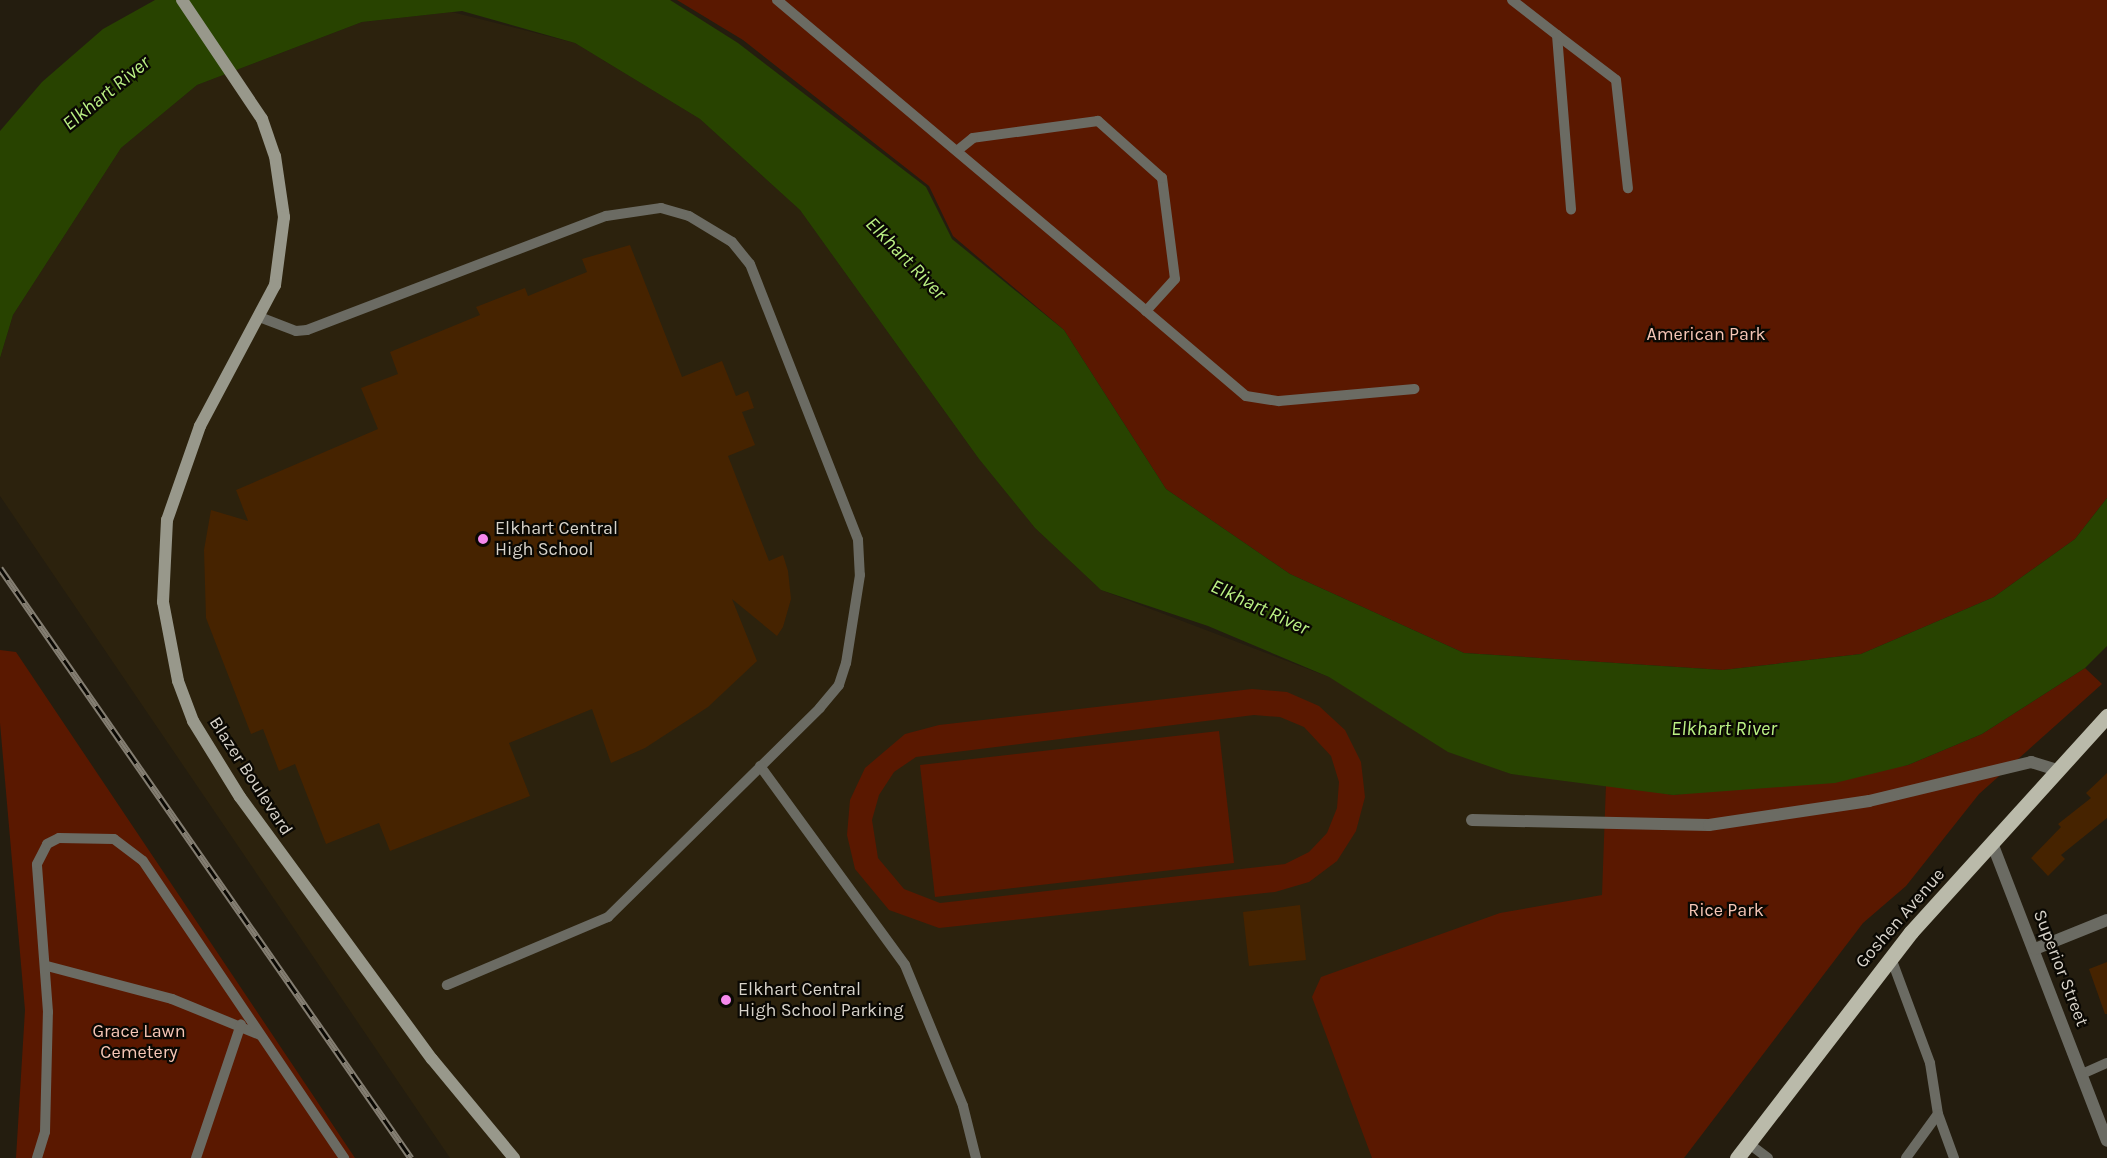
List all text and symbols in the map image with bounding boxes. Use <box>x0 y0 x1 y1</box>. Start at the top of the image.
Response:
water label: Elkhart River <box>57 50 155 136</box>
water label: Elkhart River <box>861 212 951 304</box>
park label: American Park <box>1646 323 1766 345</box>
place label: Elkhart Central High School <box>495 518 618 560</box>
marker: Elkhart Central High School <box>476 532 490 546</box>
water label: Elkhart River <box>1207 574 1313 640</box>
street label: Blazer Boulevard <box>205 713 297 839</box>
water label: Elkhart River <box>1671 716 1777 740</box>
street label: Goshen Avenue <box>1851 864 1949 972</box>
park label: Rice Park <box>1688 899 1764 921</box>
street label: Superior Street <box>2029 907 2093 1029</box>
place label: Elkhart Central High School Parking <box>738 979 904 1022</box>
marker: Elkhart Central High School Parking <box>719 993 733 1007</box>
park label: Grace Lawn Cemetery <box>92 1021 186 1064</box>

